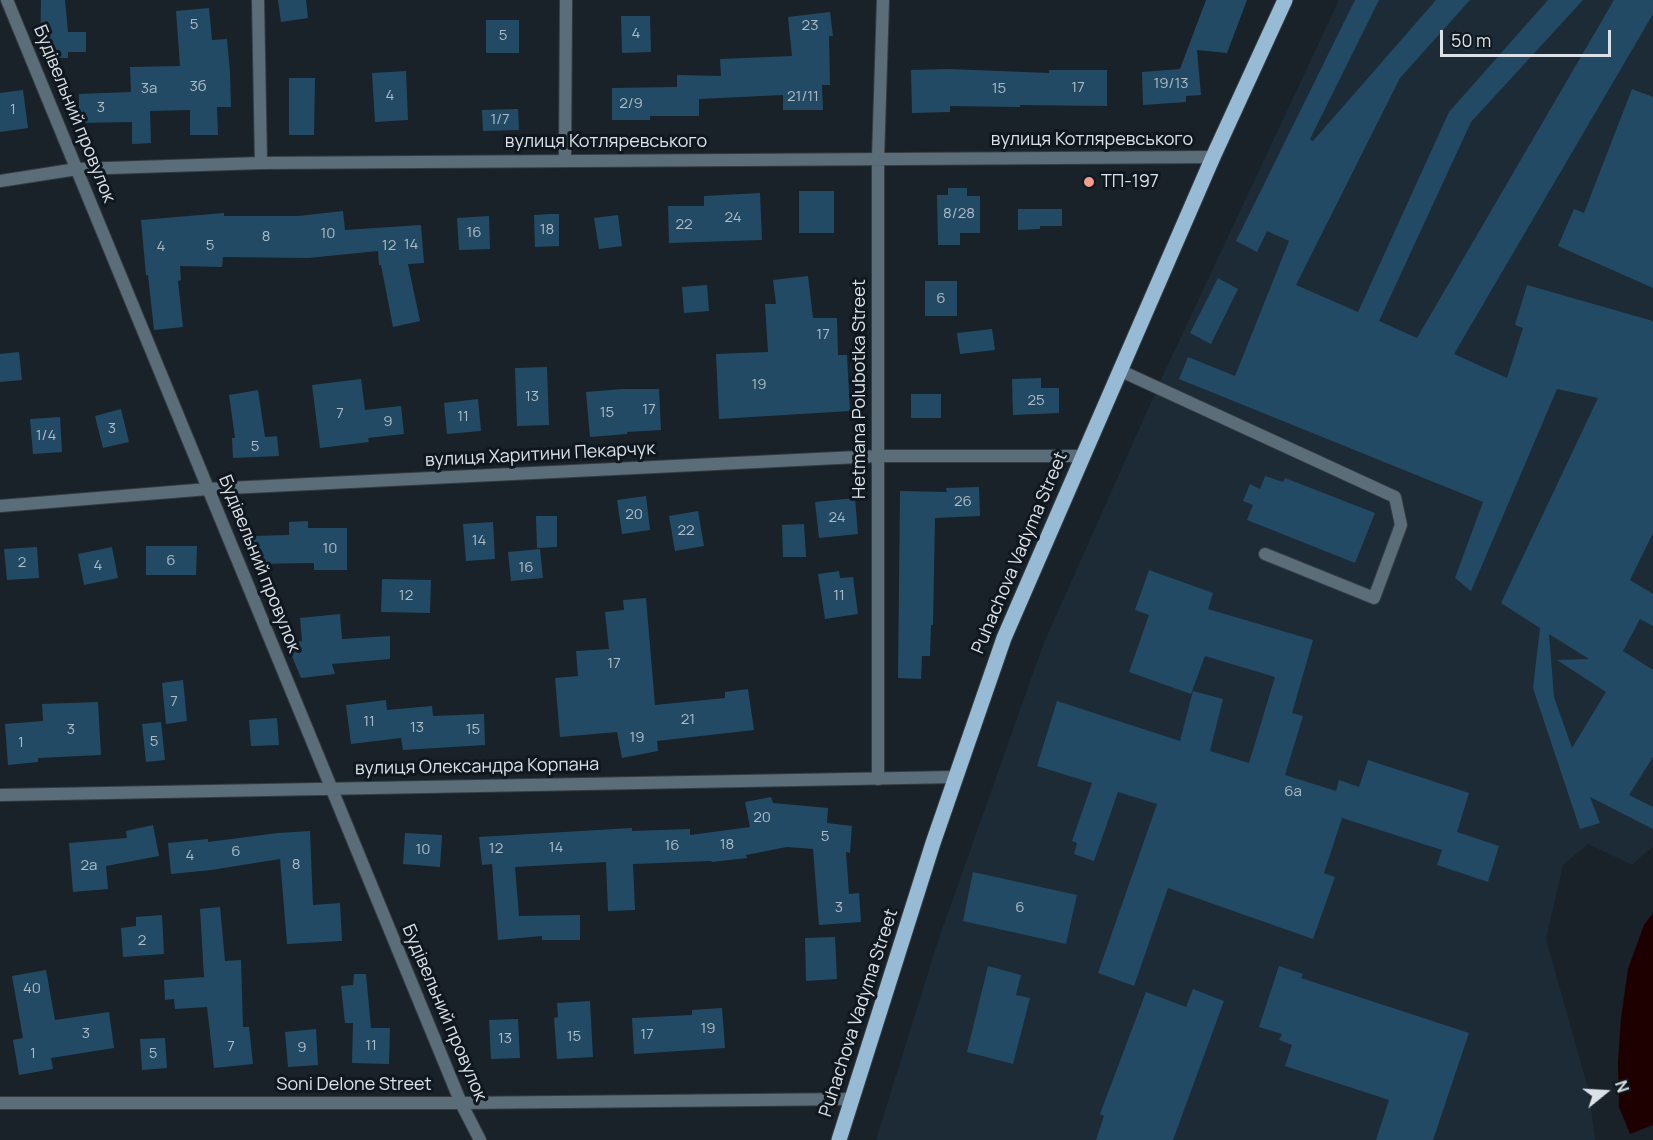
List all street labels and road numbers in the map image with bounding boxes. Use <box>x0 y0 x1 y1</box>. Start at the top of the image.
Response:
street label: Будівельний провулок <box>28 22 120 206</box>
street label: вулиця Котляревського <box>991 129 1193 151</box>
street label: вулиця Котляревського <box>505 131 707 153</box>
street label: Hetmana Polubotka Street <box>849 279 871 499</box>
street label: вулиця Харитини Пекарчук <box>424 438 656 472</box>
street label: Puhachova Vadyma Street <box>968 449 1072 657</box>
street label: Будівельний провулок <box>213 472 305 656</box>
street label: вулиця Олександра Корпана <box>355 754 599 780</box>
street label: Puhachova Vadyma Street <box>815 906 903 1120</box>
street label: Будівельний провулок <box>397 921 491 1105</box>
street label: Soni Delone Street <box>276 1074 432 1096</box>

